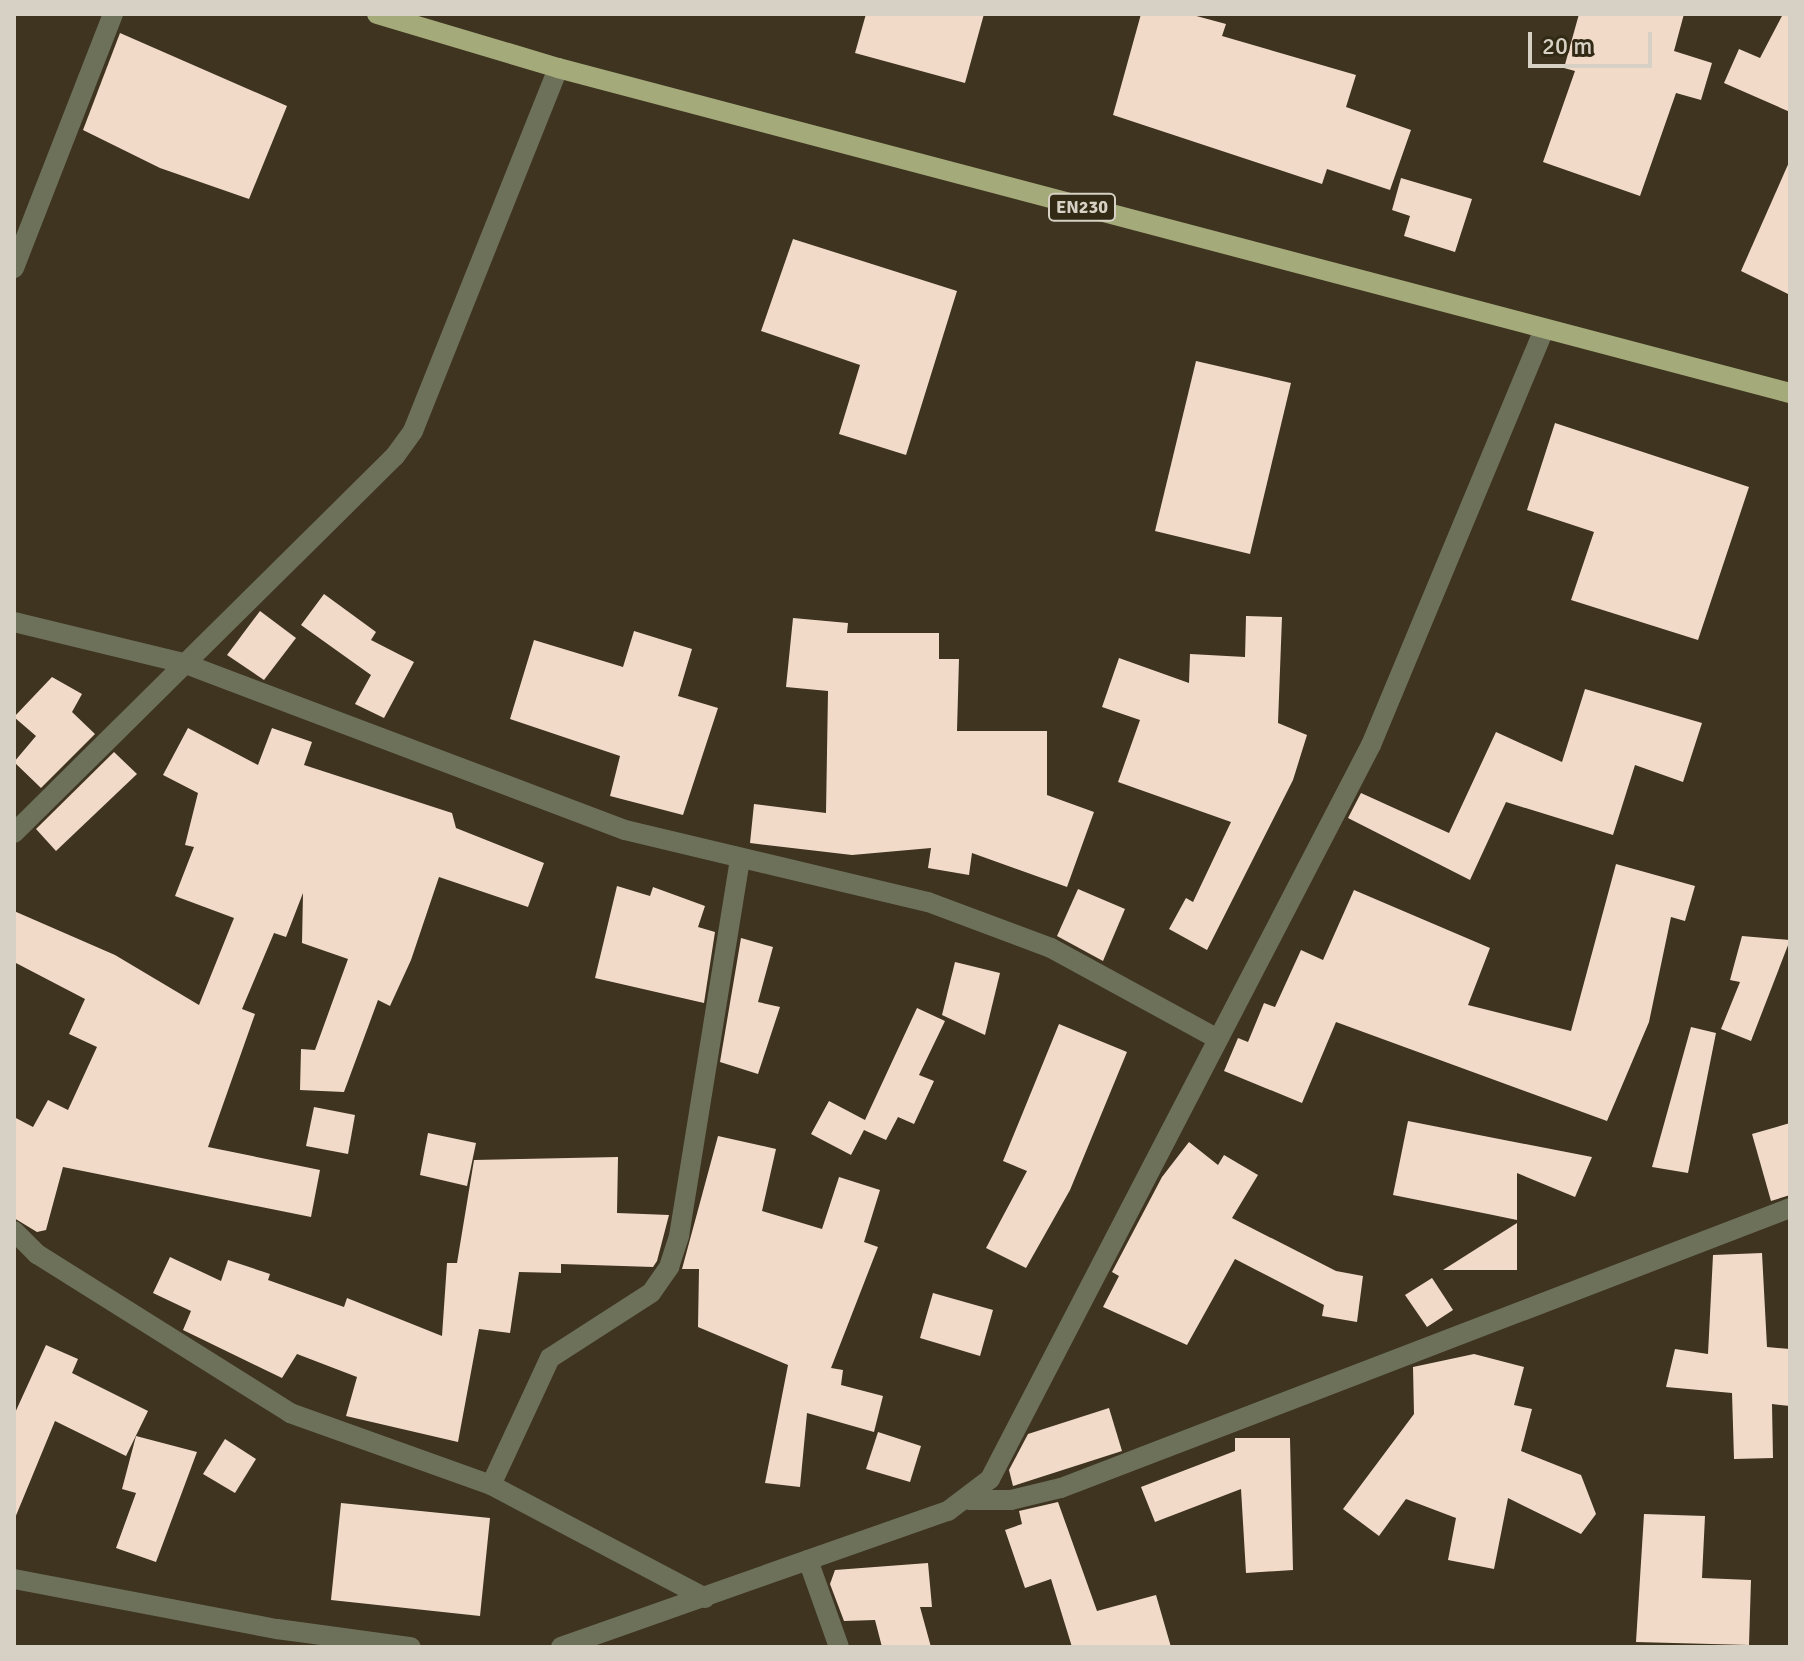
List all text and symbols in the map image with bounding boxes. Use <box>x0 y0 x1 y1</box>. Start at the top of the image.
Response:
scale bar <box>1532 16 1656 66</box>
text: 20 m <box>1542 31 1592 61</box>
road number: EN230 <box>1048 193 1116 221</box>

